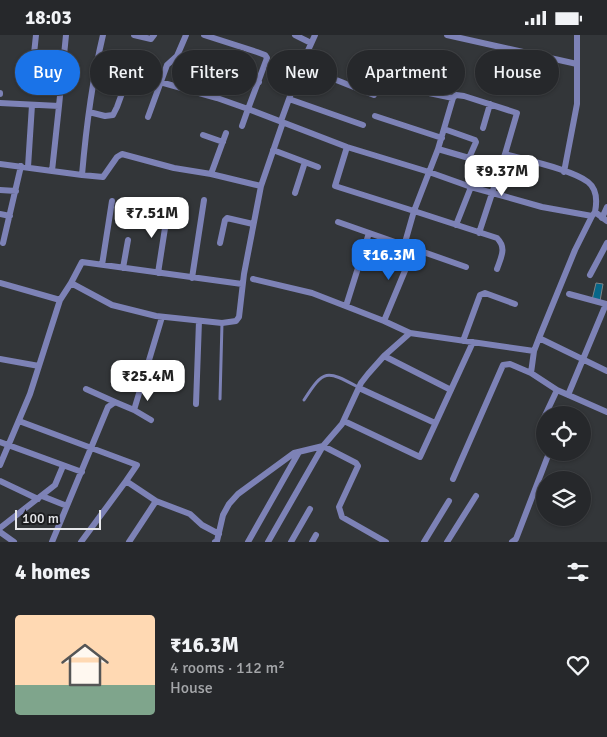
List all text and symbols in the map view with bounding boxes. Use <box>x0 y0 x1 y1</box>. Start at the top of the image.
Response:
text: 18:03 <box>25 6 72 30</box>
chip: Buy <box>15 50 80 95</box>
chip: Rent <box>90 50 162 95</box>
chip: Filters <box>172 50 257 95</box>
chip: New <box>267 50 337 95</box>
chip: Apartment <box>347 50 465 95</box>
chip: House <box>475 50 559 95</box>
pin: ₹9.37M <box>461 155 543 197</box>
text: ₹9.37M <box>476 161 528 181</box>
pin: ₹7.51M <box>111 197 193 239</box>
text: ₹7.51M <box>126 203 178 223</box>
pin: ₹16.3M <box>348 239 430 281</box>
text: ₹16.3M <box>363 245 415 265</box>
pin: ₹25.4M <box>107 359 189 402</box>
text: ₹25.4M <box>122 366 174 386</box>
map controls <box>536 406 591 526</box>
button: locate <box>536 406 591 461</box>
button: layers <box>536 471 591 526</box>
scale bar <box>15 507 101 530</box>
text: 100 m <box>22 510 59 527</box>
icon: filters <box>564 558 592 586</box>
text: 4 homes <box>15 559 90 585</box>
text: ₹16.3M <box>170 632 239 658</box>
icon: home <box>55 635 115 695</box>
icon: heart <box>564 651 592 679</box>
text: 4 rooms · 112 m² <box>170 658 285 678</box>
text: House <box>170 678 213 698</box>

